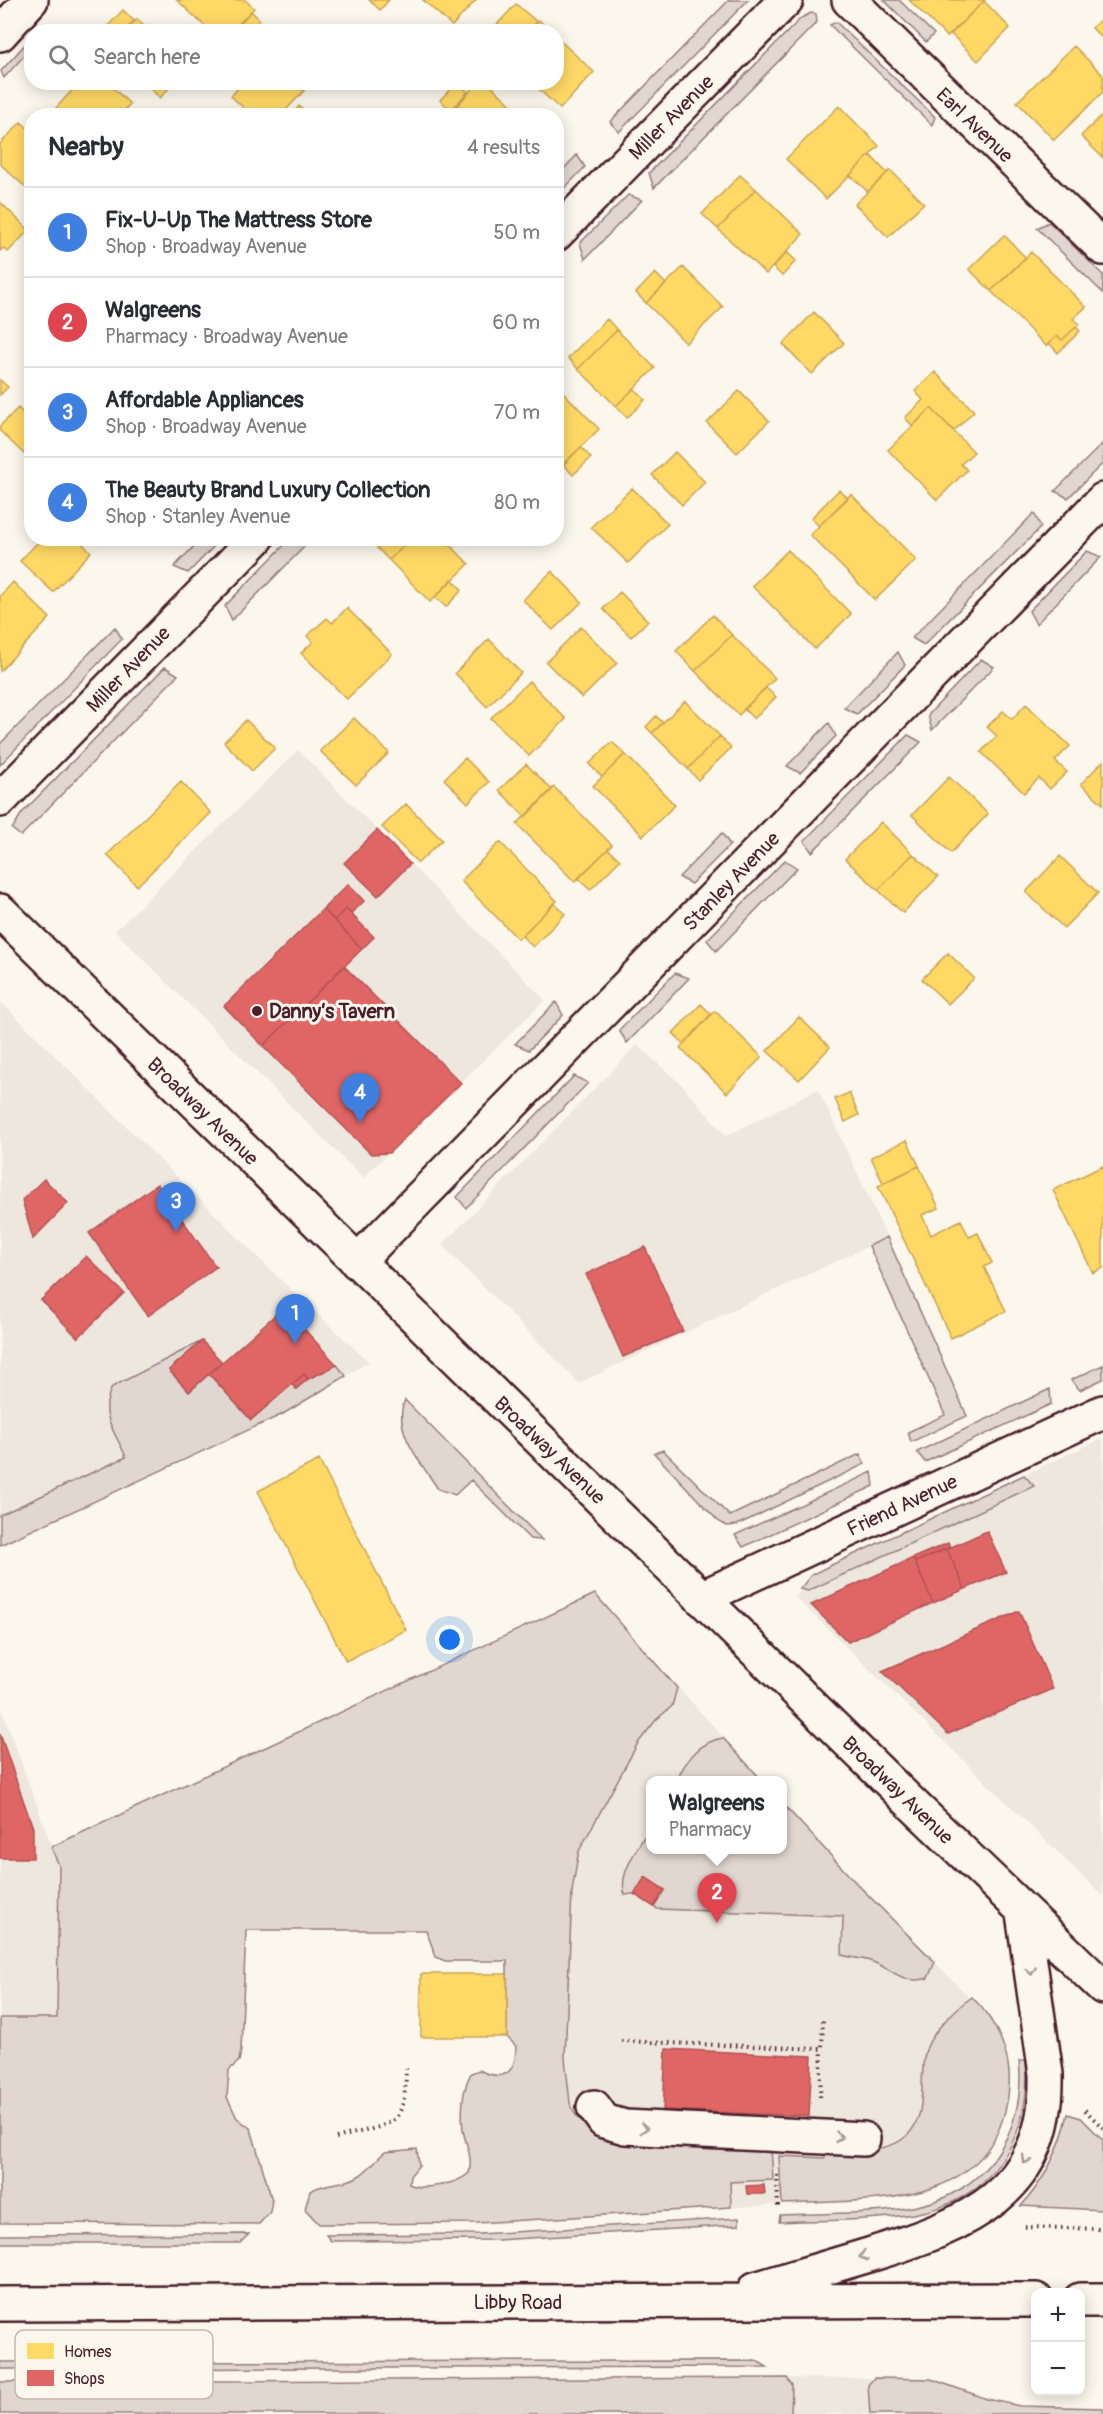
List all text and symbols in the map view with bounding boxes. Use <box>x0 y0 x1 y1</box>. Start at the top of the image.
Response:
search box <box>24 24 564 90</box>
icon: search <box>45 41 78 74</box>
text: Search here <box>93 43 200 71</box>
street label: Miller Avenue <box>624 69 719 165</box>
street label: Earl Avenue <box>931 83 1018 168</box>
text: Nearby <box>48 131 124 163</box>
text: 4 results <box>467 135 540 160</box>
text: Fix-U-Up The Mattress Store <box>105 206 372 234</box>
text: 1 <box>64 220 71 245</box>
text: 50 m <box>493 220 540 245</box>
text: Shop · Broadway Avenue <box>105 234 307 259</box>
text: Walgreens <box>105 296 201 324</box>
text: 2 <box>62 310 73 335</box>
text: 60 m <box>493 310 540 335</box>
text: Pharmacy · Broadway Avenue <box>105 324 348 349</box>
text: Affordable Appliances <box>105 386 304 414</box>
text: 3 <box>62 400 73 425</box>
text: 70 m <box>494 400 540 425</box>
text: Shop · Broadway Avenue <box>105 414 307 439</box>
text: The Beauty Brand Luxury Collection <box>105 476 431 504</box>
text: 4 <box>62 490 73 515</box>
text: 80 m <box>494 490 540 515</box>
text: Shop · Stanley Avenue <box>105 504 290 529</box>
street label: Miller Avenue <box>81 621 176 718</box>
street label: Stanley Avenue <box>678 826 785 936</box>
place label: Danny’s Tavern <box>269 999 395 1024</box>
marker: Danny’s Tavern <box>250 1004 264 1018</box>
street label: Broadway Avenue <box>142 1052 264 1171</box>
pin: 4 <box>340 1074 380 1123</box>
pin: 3 <box>156 1182 195 1232</box>
pin: 1 <box>276 1294 314 1344</box>
street label: Broadway Avenue <box>489 1391 611 1510</box>
street label: Friend Avenue <box>843 1469 962 1542</box>
your location <box>435 1625 464 1654</box>
street label: Broadway Avenue <box>837 1731 959 1850</box>
popup <box>646 1776 787 1854</box>
text: Walgreens <box>669 1789 764 1817</box>
text: Pharmacy <box>669 1817 751 1842</box>
pin: 2 <box>698 1874 736 1923</box>
one-way arrow <box>1025 1966 1037 1975</box>
one-way arrow <box>640 2121 649 2134</box>
one-way arrow <box>834 2130 843 2143</box>
one-way arrow <box>1022 2154 1034 2164</box>
one-way arrow <box>858 2249 869 2262</box>
map controls <box>1031 2288 1085 2396</box>
button: + <box>1031 2288 1085 2342</box>
street label: Libby Road <box>474 2290 562 2315</box>
legend <box>15 2330 213 2399</box>
text: Homes <box>64 2342 112 2362</box>
button: − <box>1031 2342 1085 2396</box>
text: Shops <box>64 2369 104 2389</box>

